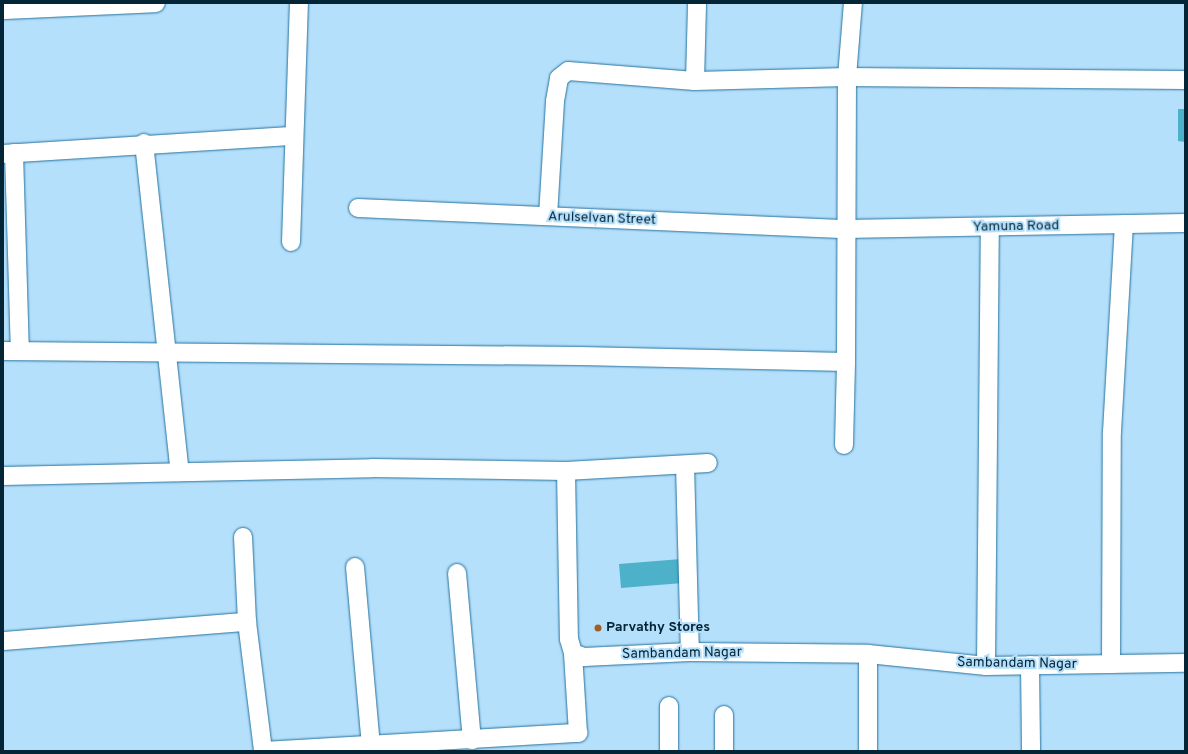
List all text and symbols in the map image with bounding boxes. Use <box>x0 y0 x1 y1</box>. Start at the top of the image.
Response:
street label: Arulselvan Street <box>548 209 656 229</box>
street label: Yamuna Road <box>973 218 1059 236</box>
place label: Parvathy Stores <box>606 620 710 636</box>
marker: Parvathy Stores <box>593 623 603 633</box>
street label: Sambandam Nagar <box>622 645 742 663</box>
street label: Sambandam Nagar <box>957 655 1077 673</box>

